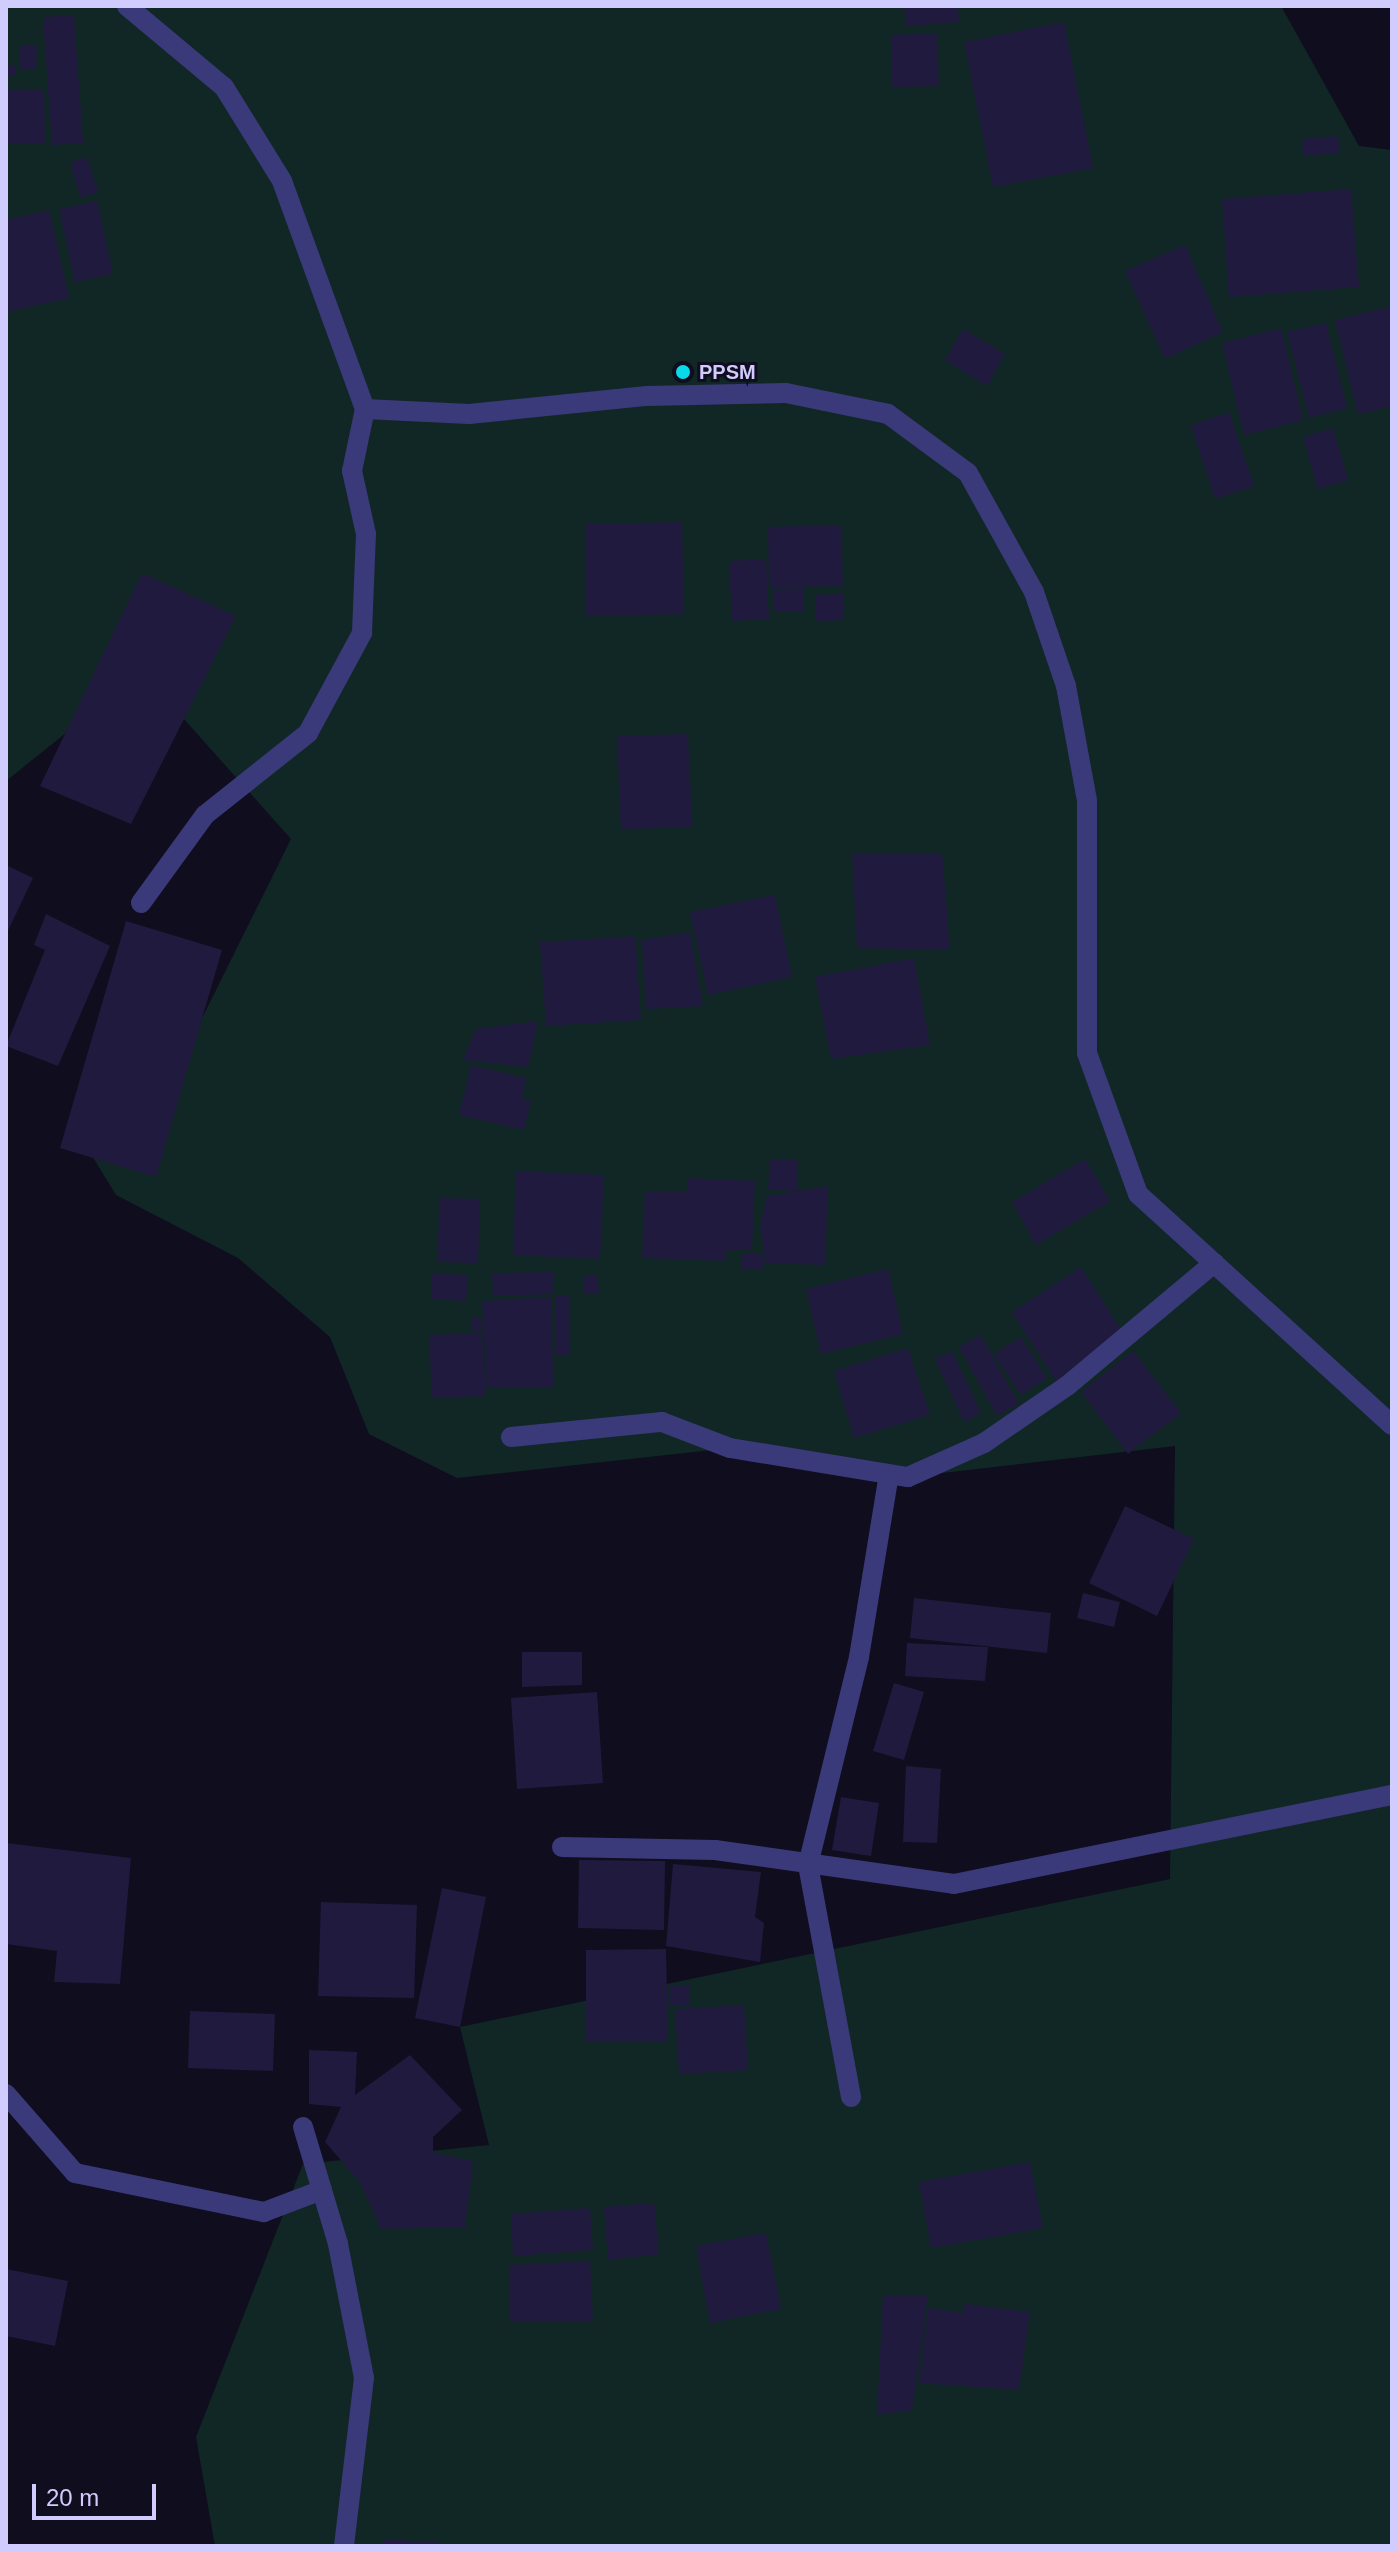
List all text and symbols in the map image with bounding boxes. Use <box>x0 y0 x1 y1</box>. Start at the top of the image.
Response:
place label: PPSM <box>699 360 756 384</box>
marker: PPSM <box>674 363 692 381</box>
scale bar <box>36 2468 160 2518</box>
text: 20 m <box>46 2484 99 2511</box>

